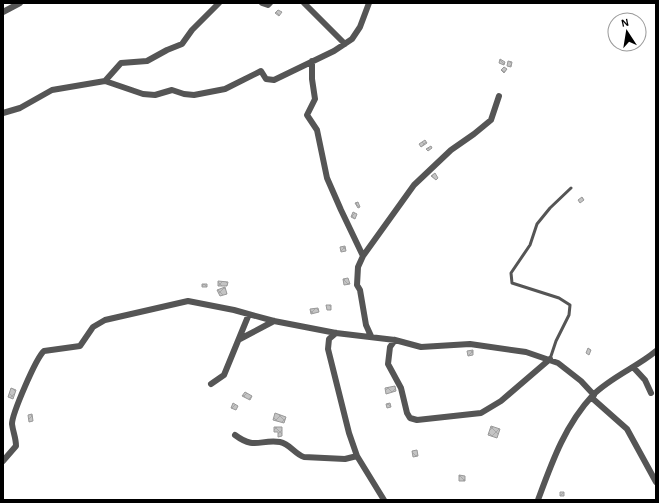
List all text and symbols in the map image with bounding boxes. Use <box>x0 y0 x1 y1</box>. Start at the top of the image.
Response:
north arrow <box>607 12 647 52</box>
text: N <box>620 17 630 29</box>

